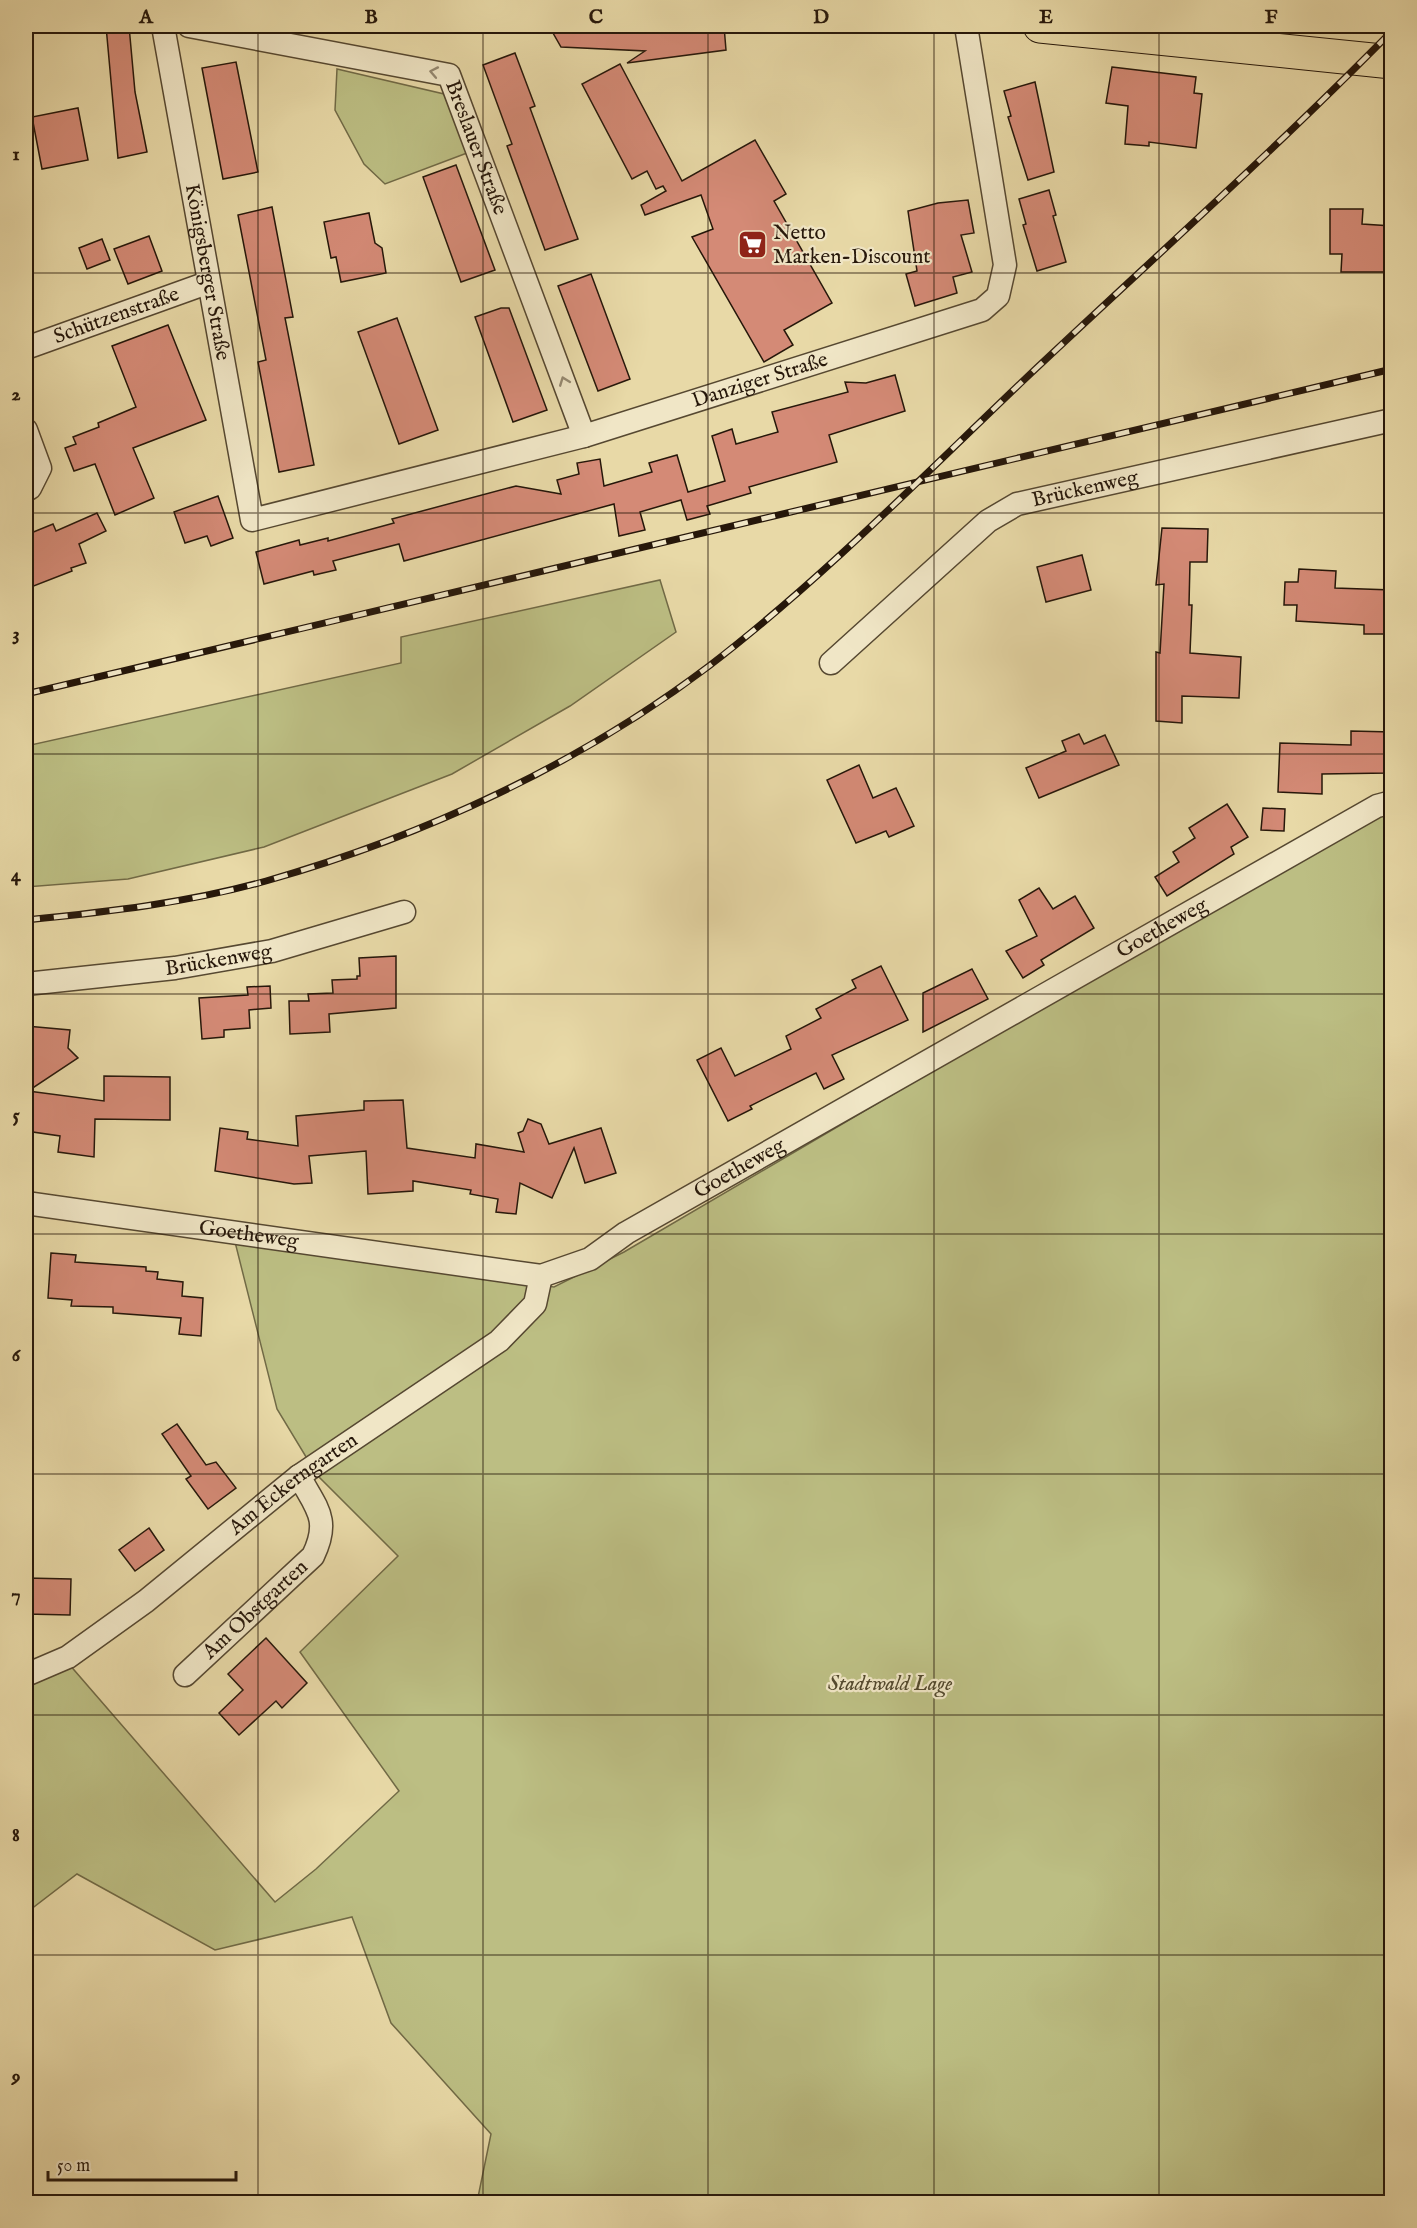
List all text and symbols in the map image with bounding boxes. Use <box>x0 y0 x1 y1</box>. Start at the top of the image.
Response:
text: A <box>138 5 154 30</box>
text: B <box>364 5 378 30</box>
text: C <box>589 5 603 30</box>
text: D <box>813 5 829 30</box>
text: E <box>1039 5 1053 30</box>
text: F <box>1265 5 1278 30</box>
one-way arrow <box>430 66 440 79</box>
street label: Breslauer Straße <box>439 76 514 219</box>
text: 1 <box>12 142 20 167</box>
street label: Königsberger Straße <box>178 181 237 363</box>
place label: Netto Marken-Discount <box>773 220 930 271</box>
supermarket icon: Netto Marken-Discount <box>736 229 768 261</box>
street label: Schützenstraße <box>50 281 183 350</box>
street label: Danziger Straße <box>689 346 832 414</box>
one-way arrow <box>559 376 571 387</box>
text: 2 <box>11 382 21 407</box>
street label: Brückenweg <box>1029 464 1141 514</box>
text: 3 <box>12 622 20 647</box>
text: 4 <box>11 863 22 888</box>
street label: Goetheweg <box>1112 891 1213 965</box>
street label: Brückenweg <box>164 938 275 982</box>
text: 5 <box>12 1103 20 1128</box>
street label: Goetheweg <box>689 1132 790 1205</box>
street label: Goetheweg <box>197 1214 301 1255</box>
text: 6 <box>12 1343 22 1368</box>
street label: Am Eckerngarten <box>223 1427 363 1542</box>
street label: Am Obstgarten <box>196 1554 314 1666</box>
text: 7 <box>11 1583 21 1608</box>
park label: Stadtwald Lage <box>828 1671 952 1698</box>
text: 8 <box>12 1823 20 1848</box>
text: 9 <box>11 2064 21 2089</box>
scale bar <box>48 2144 236 2182</box>
text: 50 m <box>57 2155 90 2178</box>

